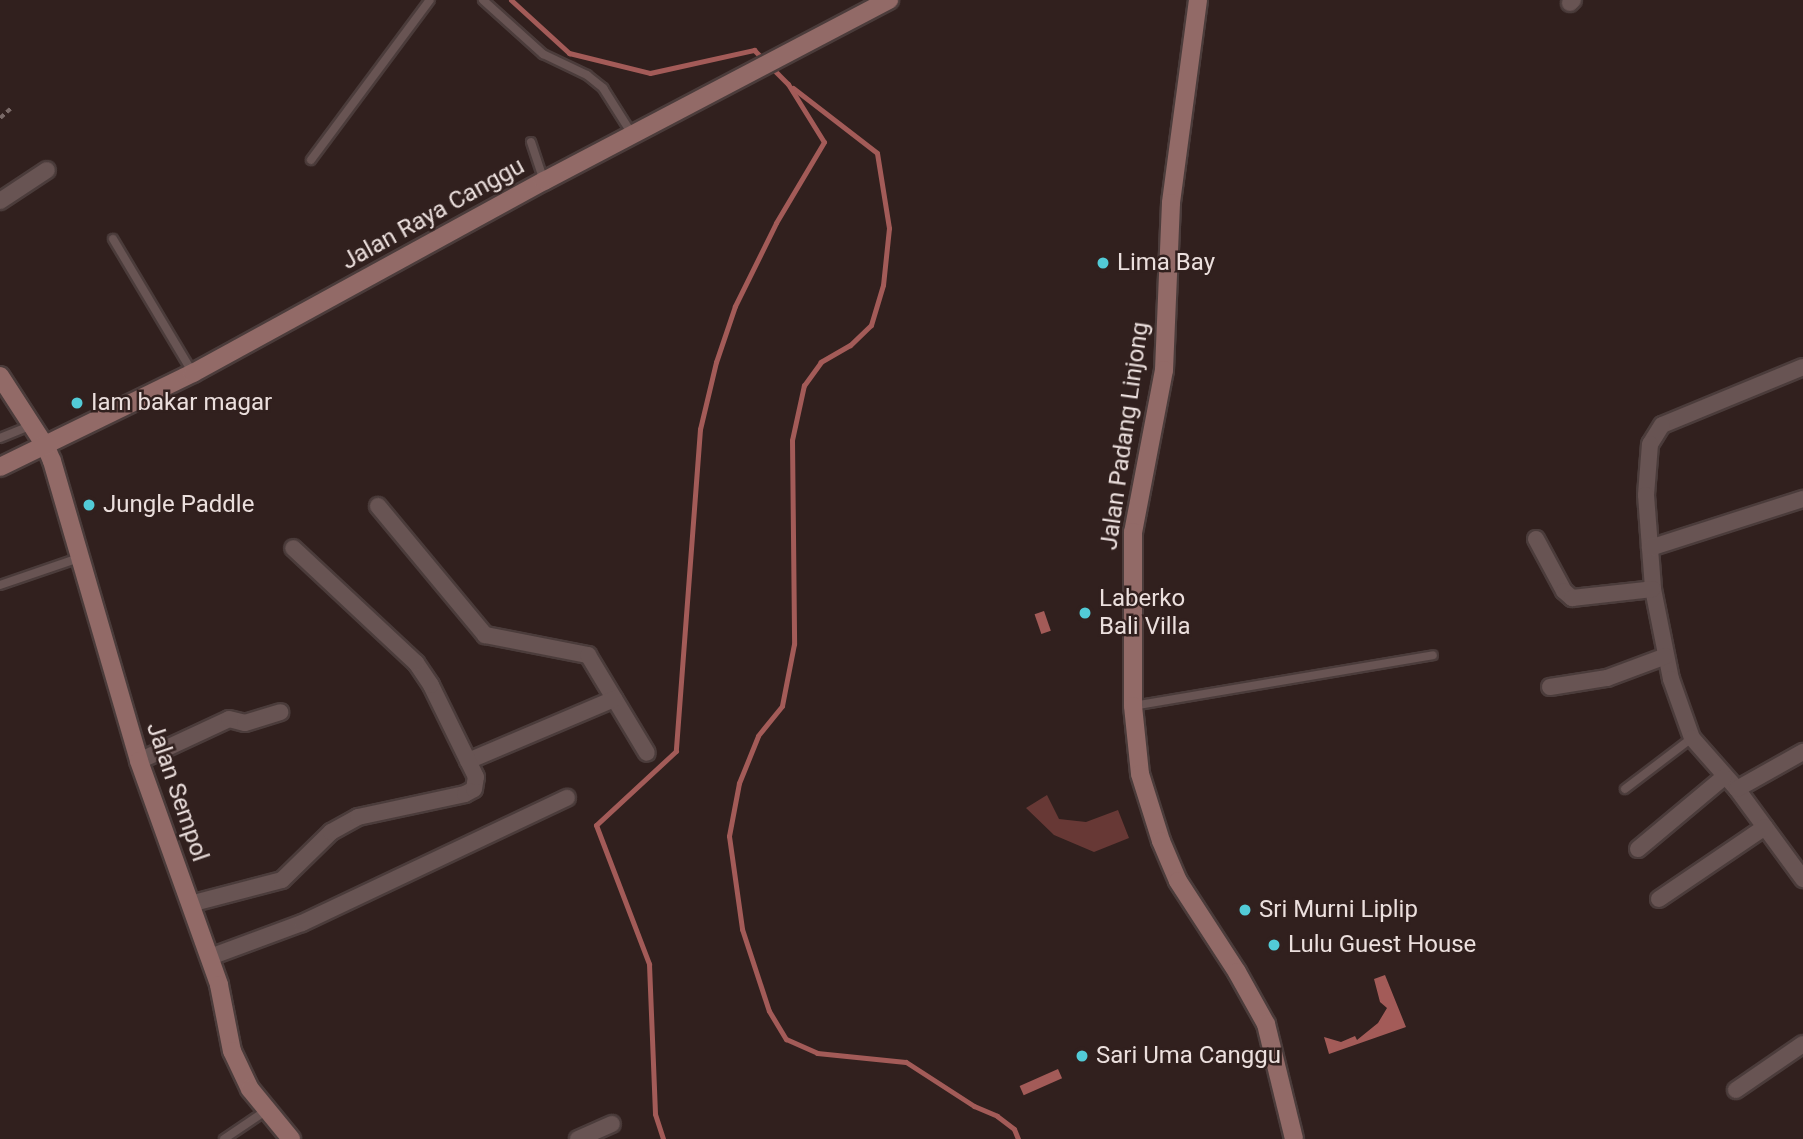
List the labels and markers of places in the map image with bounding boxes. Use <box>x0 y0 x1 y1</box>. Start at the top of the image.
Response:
place label: Lima Bay <box>1117 249 1215 277</box>
marker: Lima Bay <box>1095 255 1111 271</box>
place label: Iam bakar magar <box>91 389 272 417</box>
marker: Iam bakar magar <box>69 395 85 411</box>
place label: Jungle Paddle <box>103 491 254 519</box>
marker: Jungle Paddle <box>81 497 97 513</box>
place label: Laberko Bali Villa <box>1099 585 1190 641</box>
marker: Laberko Bali Villa <box>1077 605 1093 621</box>
place label: Sri Murni Liplip <box>1259 896 1418 924</box>
marker: Sri Murni Liplip <box>1237 902 1253 918</box>
place label: Lulu Guest House <box>1288 931 1476 959</box>
marker: Lulu Guest House <box>1266 937 1282 953</box>
place label: Sari Uma Canggu <box>1096 1042 1281 1070</box>
marker: Sari Uma Canggu <box>1074 1048 1090 1064</box>

